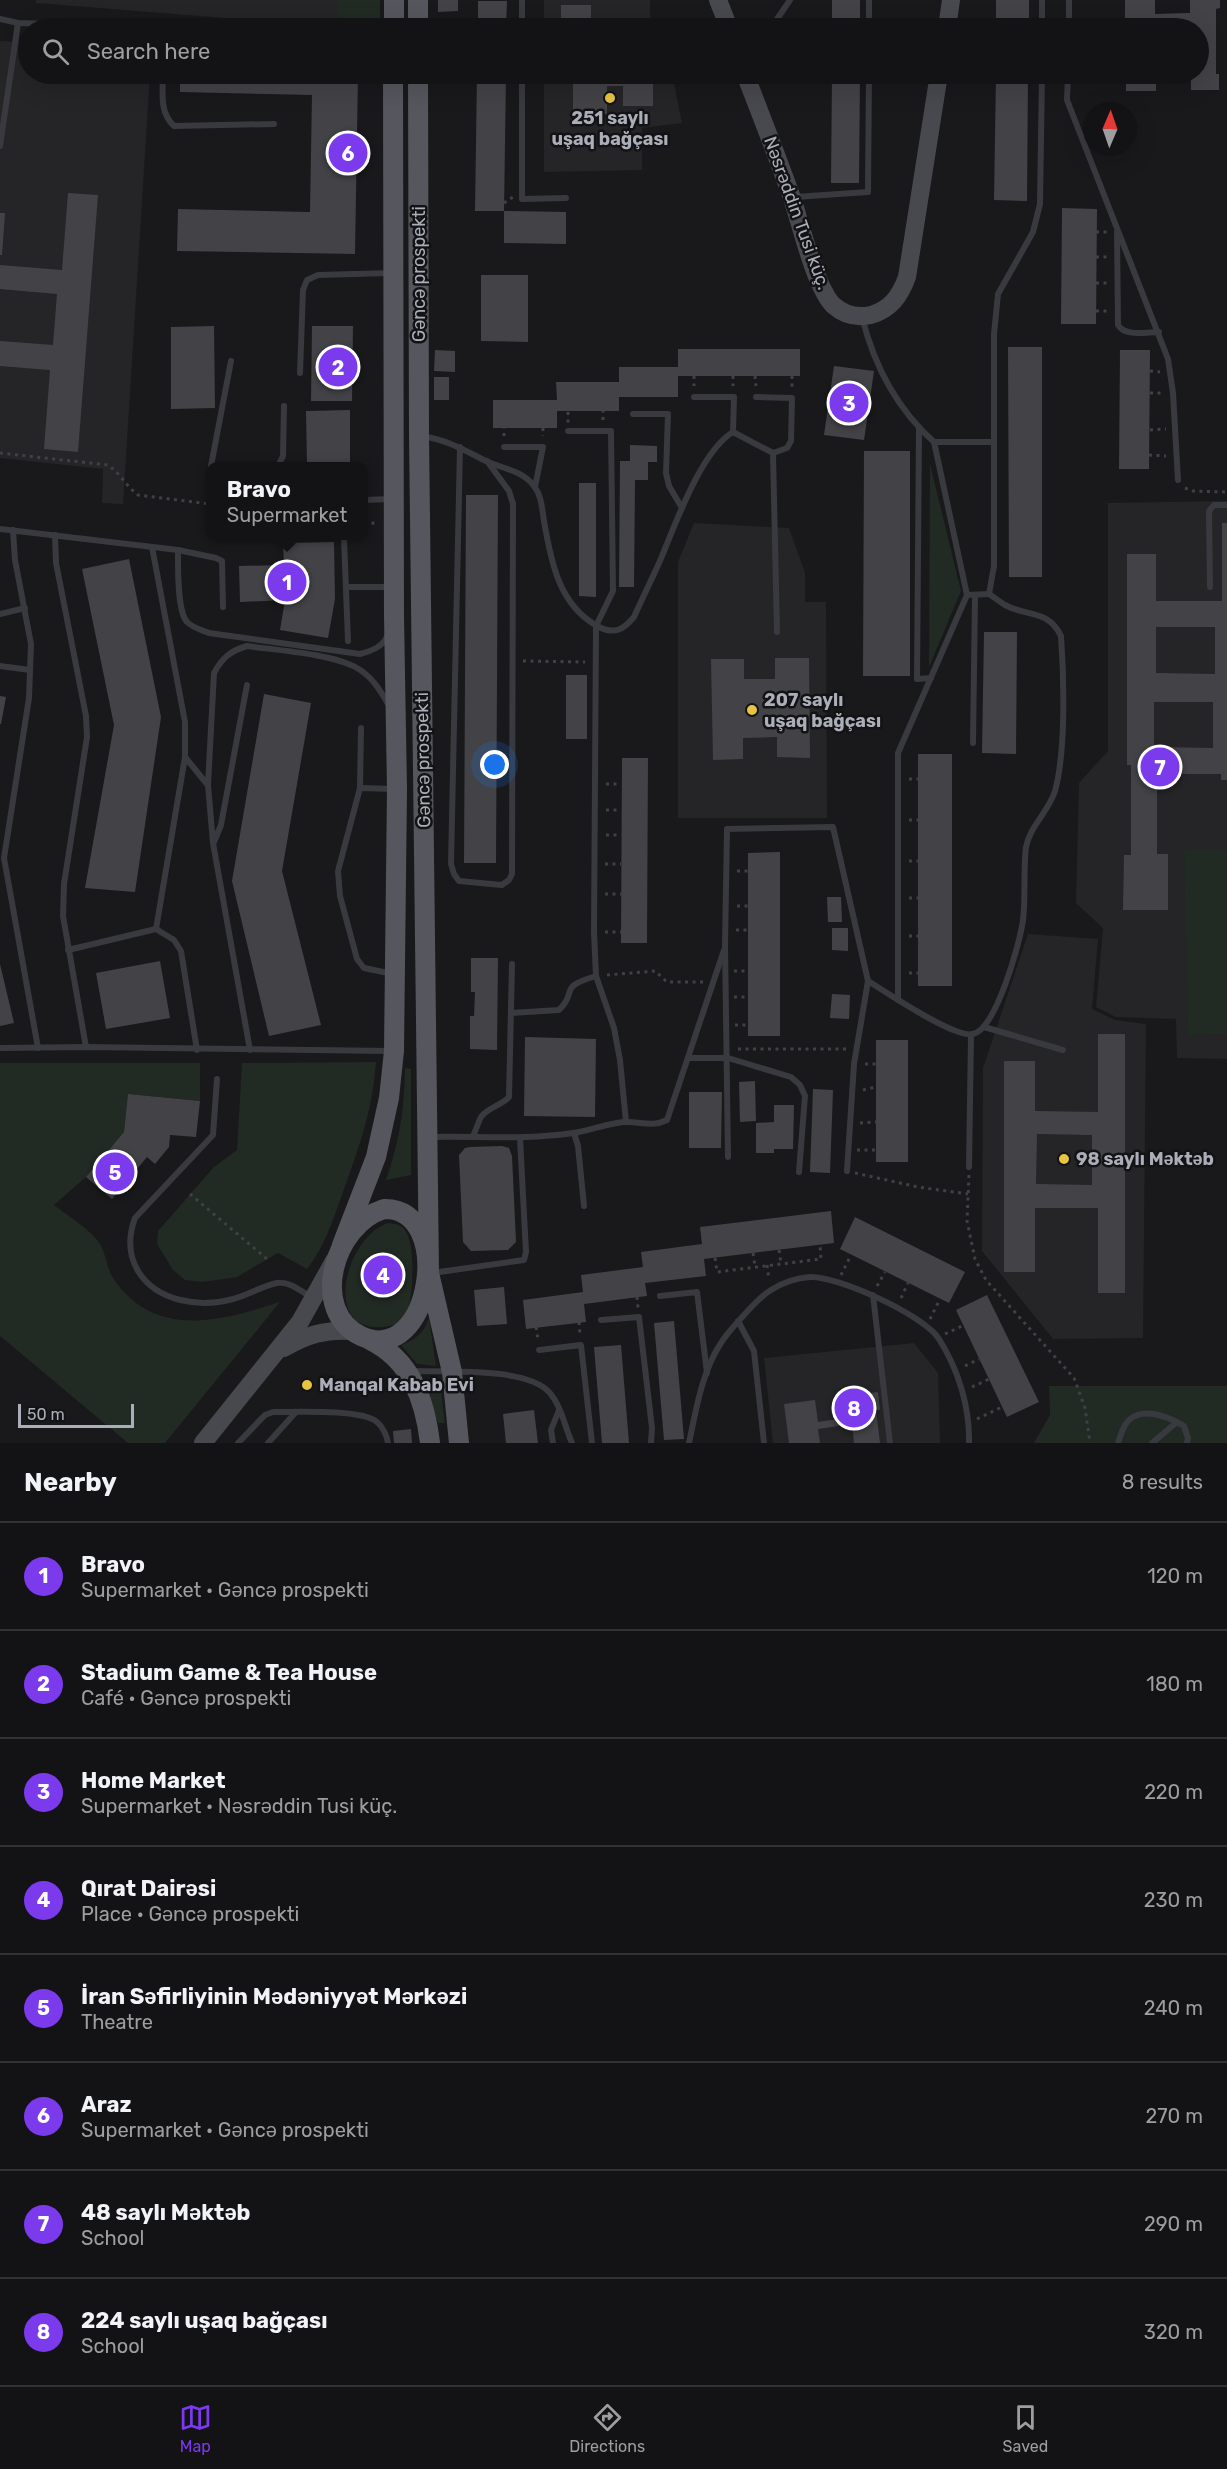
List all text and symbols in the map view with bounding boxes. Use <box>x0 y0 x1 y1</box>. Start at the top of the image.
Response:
search box <box>18 18 1209 84</box>
icon: search <box>39 35 72 68</box>
text: Search here <box>87 38 210 65</box>
marker: 251 saylı uşaq bağçası <box>603 91 617 105</box>
north arrow <box>1083 102 1137 156</box>
place label: 251 saylı uşaq bağçası <box>551 107 669 150</box>
pin: 6 <box>328 130 368 176</box>
street label: Nəsrəddin Tusi küç. <box>759 133 835 293</box>
street label: Gəncə prospekti <box>408 206 430 342</box>
pin: 2 <box>318 344 358 389</box>
pin: 3 <box>830 380 868 426</box>
popup <box>206 462 368 540</box>
text: Bravo <box>227 476 291 503</box>
text: Supermarket <box>227 503 347 527</box>
pin: 1 <box>268 560 306 604</box>
place label: 207 saylı uşaq bağçası <box>764 689 881 732</box>
street label: Gəncə prospekti <box>411 692 435 828</box>
marker: 207 saylı uşaq bağçası <box>745 703 759 717</box>
pin: 7 <box>1140 744 1180 789</box>
your location <box>480 750 509 779</box>
place label: 98 saylı Məktəb <box>1076 1148 1214 1170</box>
pin: 5 <box>96 1150 134 1194</box>
marker: 98 saylı Məktəb <box>1057 1152 1071 1166</box>
pin: 4 <box>364 1252 403 1298</box>
place label: Manqal Kabab Evi <box>319 1374 474 1396</box>
marker: Manqal Kabab Evi <box>300 1378 314 1392</box>
pin: 8 <box>834 1386 874 1430</box>
scale bar <box>18 1401 134 1428</box>
text: 50 m <box>27 1405 65 1424</box>
text: Nearby <box>24 1467 117 1498</box>
text: 8 results <box>1122 1470 1203 1494</box>
text: Bravo <box>81 1551 145 1578</box>
text: 1 <box>39 1564 48 1588</box>
text: 120 m <box>1147 1564 1203 1588</box>
text: Supermarket · Gəncə prospekti <box>81 1578 369 1602</box>
text: Stadium Game & Tea House <box>81 1659 377 1686</box>
text: 2 <box>37 1672 50 1696</box>
text: 180 m <box>1146 1672 1203 1696</box>
text: Café · Gəncə prospekti <box>81 1686 291 1710</box>
text: Home Market <box>81 1767 226 1794</box>
text: 3 <box>37 1780 50 1804</box>
text: 220 m <box>1144 1780 1203 1804</box>
text: Supermarket · Nəsrəddin Tusi küç. <box>81 1794 397 1818</box>
text: Qırat Dairəsi <box>81 1875 216 1902</box>
text: 4 <box>37 1888 50 1912</box>
text: 230 m <box>1144 1888 1203 1912</box>
text: Place · Gəncə prospekti <box>81 1902 299 1926</box>
text: İran Səfirliyinin Mədəniyyət Mərkəzi <box>81 1983 467 2010</box>
text: 5 <box>37 1996 50 2020</box>
text: 240 m <box>1144 1996 1203 2020</box>
text: Theatre <box>81 2010 153 2034</box>
text: Araz <box>81 2091 132 2118</box>
text: 6 <box>37 2104 50 2128</box>
text: 270 m <box>1146 2104 1203 2128</box>
text: Supermarket · Gəncə prospekti <box>81 2118 369 2142</box>
text: 48 saylı Məktəb <box>81 2199 251 2226</box>
text: 7 <box>38 2212 49 2236</box>
text: 290 m <box>1144 2212 1203 2236</box>
text: School <box>81 2226 144 2250</box>
text: 224 saylı uşaq bağçası <box>81 2307 327 2334</box>
text: 8 <box>37 2320 50 2344</box>
text: 320 m <box>1144 2320 1203 2344</box>
text: School <box>81 2334 144 2358</box>
tab: Map <box>179 2401 212 2456</box>
tab: Directions <box>569 2401 645 2456</box>
tab: Saved <box>1003 2401 1048 2456</box>

